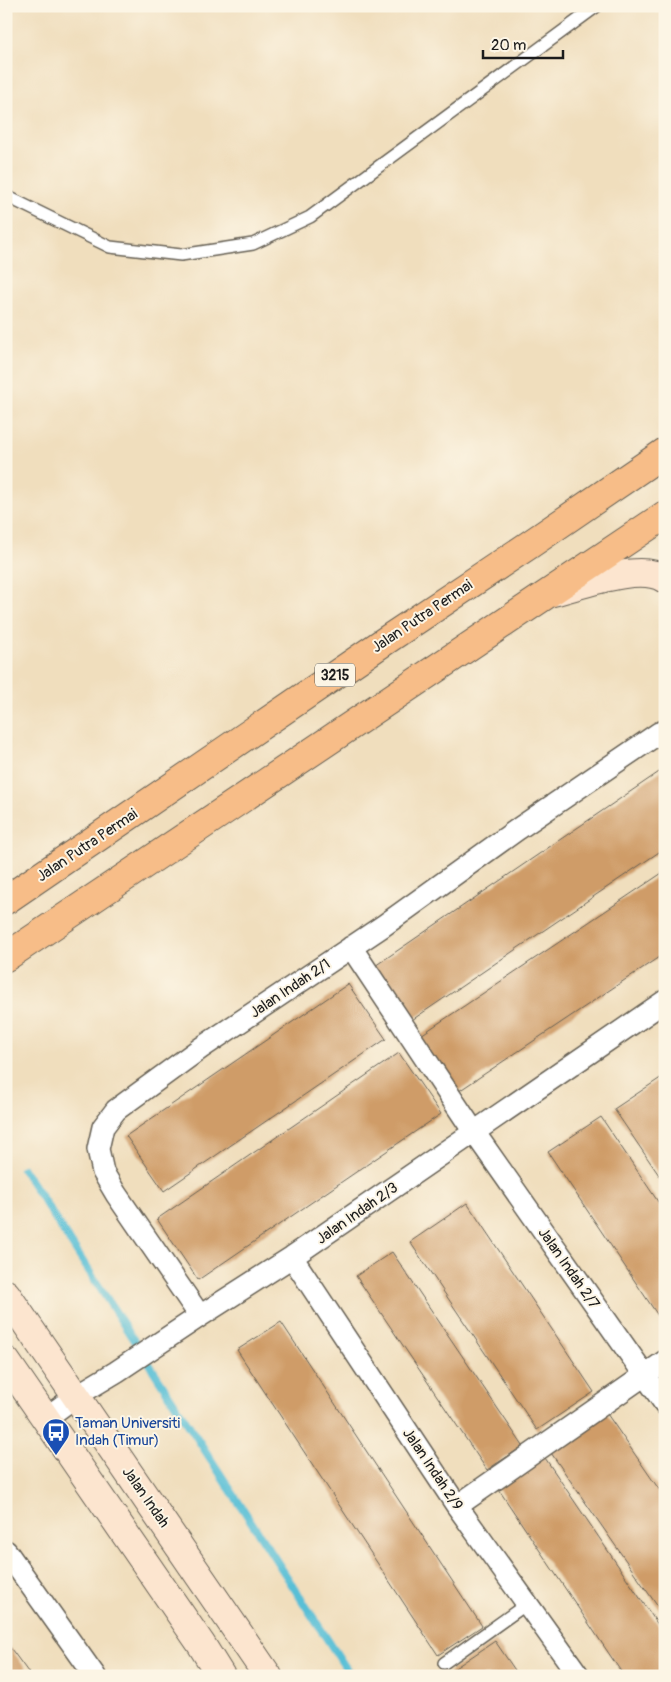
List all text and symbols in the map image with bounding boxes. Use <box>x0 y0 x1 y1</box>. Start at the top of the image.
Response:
scale bar <box>483 28 564 60</box>
text: 20 m <box>491 36 526 55</box>
street label: Jalan Putra Permai <box>368 576 477 657</box>
road number: 3215 <box>315 664 355 686</box>
street label: Jalan Putra Permai <box>33 805 142 886</box>
street label: Jalan Indah 2/1 <box>246 955 334 1022</box>
street label: Jalan Indah 2/3 <box>313 1178 402 1249</box>
street label: Jalan Indah 2/7 <box>534 1224 604 1313</box>
place label: Taman Universiti Indah (Timur) <box>75 1414 180 1450</box>
bus stop icon: Taman Universiti Indah (Timur) <box>41 1417 71 1456</box>
street label: Jalan Indah 2/9 <box>398 1425 467 1514</box>
street label: Jalan Indah <box>118 1463 173 1531</box>

